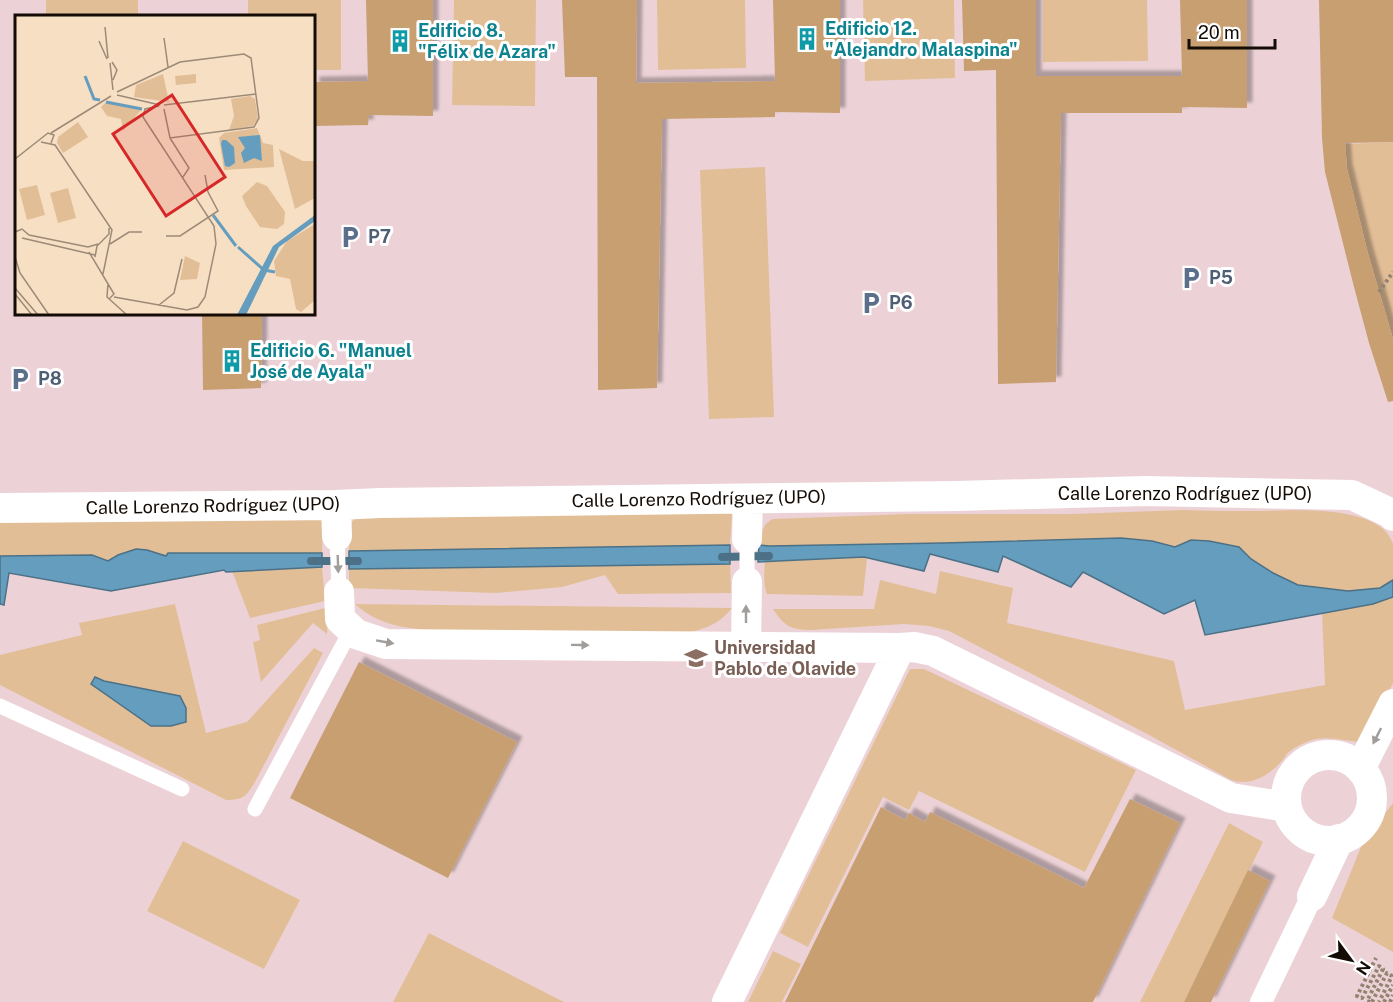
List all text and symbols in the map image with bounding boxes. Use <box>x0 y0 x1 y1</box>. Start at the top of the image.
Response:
scale bar <box>1189 12 1274 50</box>
inset map <box>15 15 315 315</box>
place label: Edificio 12. "Alejandro Malaspina" <box>825 18 1018 60</box>
place label: Edificio 8. "Félix de Azara" <box>418 20 556 62</box>
text: 20 m <box>1198 22 1240 43</box>
building icon: Edificio 12. "Alejandro Malaspina" <box>794 26 820 52</box>
building icon: Edificio 8. "Félix de Azara" <box>387 28 413 54</box>
parking icon: P7 <box>337 224 363 250</box>
place label: P7 <box>368 226 391 247</box>
parking icon: P5 <box>1178 265 1204 291</box>
place label: P5 <box>1209 267 1233 288</box>
parking icon: P6 <box>858 290 884 316</box>
place label: P6 <box>889 292 913 313</box>
place label: Edificio 6. "Manuel José de Ayala" <box>250 340 412 382</box>
building icon: Edificio 6. "Manuel José de Ayala" <box>219 348 245 374</box>
parking icon: P8 <box>7 366 33 392</box>
place label: P8 <box>38 368 62 389</box>
street label: Calle Lorenzo Rodríguez (UPO) <box>1058 483 1312 504</box>
street label: Calle Lorenzo Rodríguez (UPO) <box>572 486 826 511</box>
street label: Calle Lorenzo Rodríguez (UPO) <box>86 493 340 518</box>
one-way arrow <box>333 554 343 573</box>
one-way arrow <box>741 605 751 624</box>
place label: Universidad Pablo de Olavide <box>714 637 856 679</box>
one-way arrow <box>376 638 395 647</box>
one-way arrow <box>570 641 589 650</box>
school or university icon: Universidad Pablo de Olavide <box>683 645 709 671</box>
one-way arrow <box>1372 727 1382 744</box>
north arrow <box>1321 930 1381 990</box>
text: N <box>1352 957 1375 978</box>

